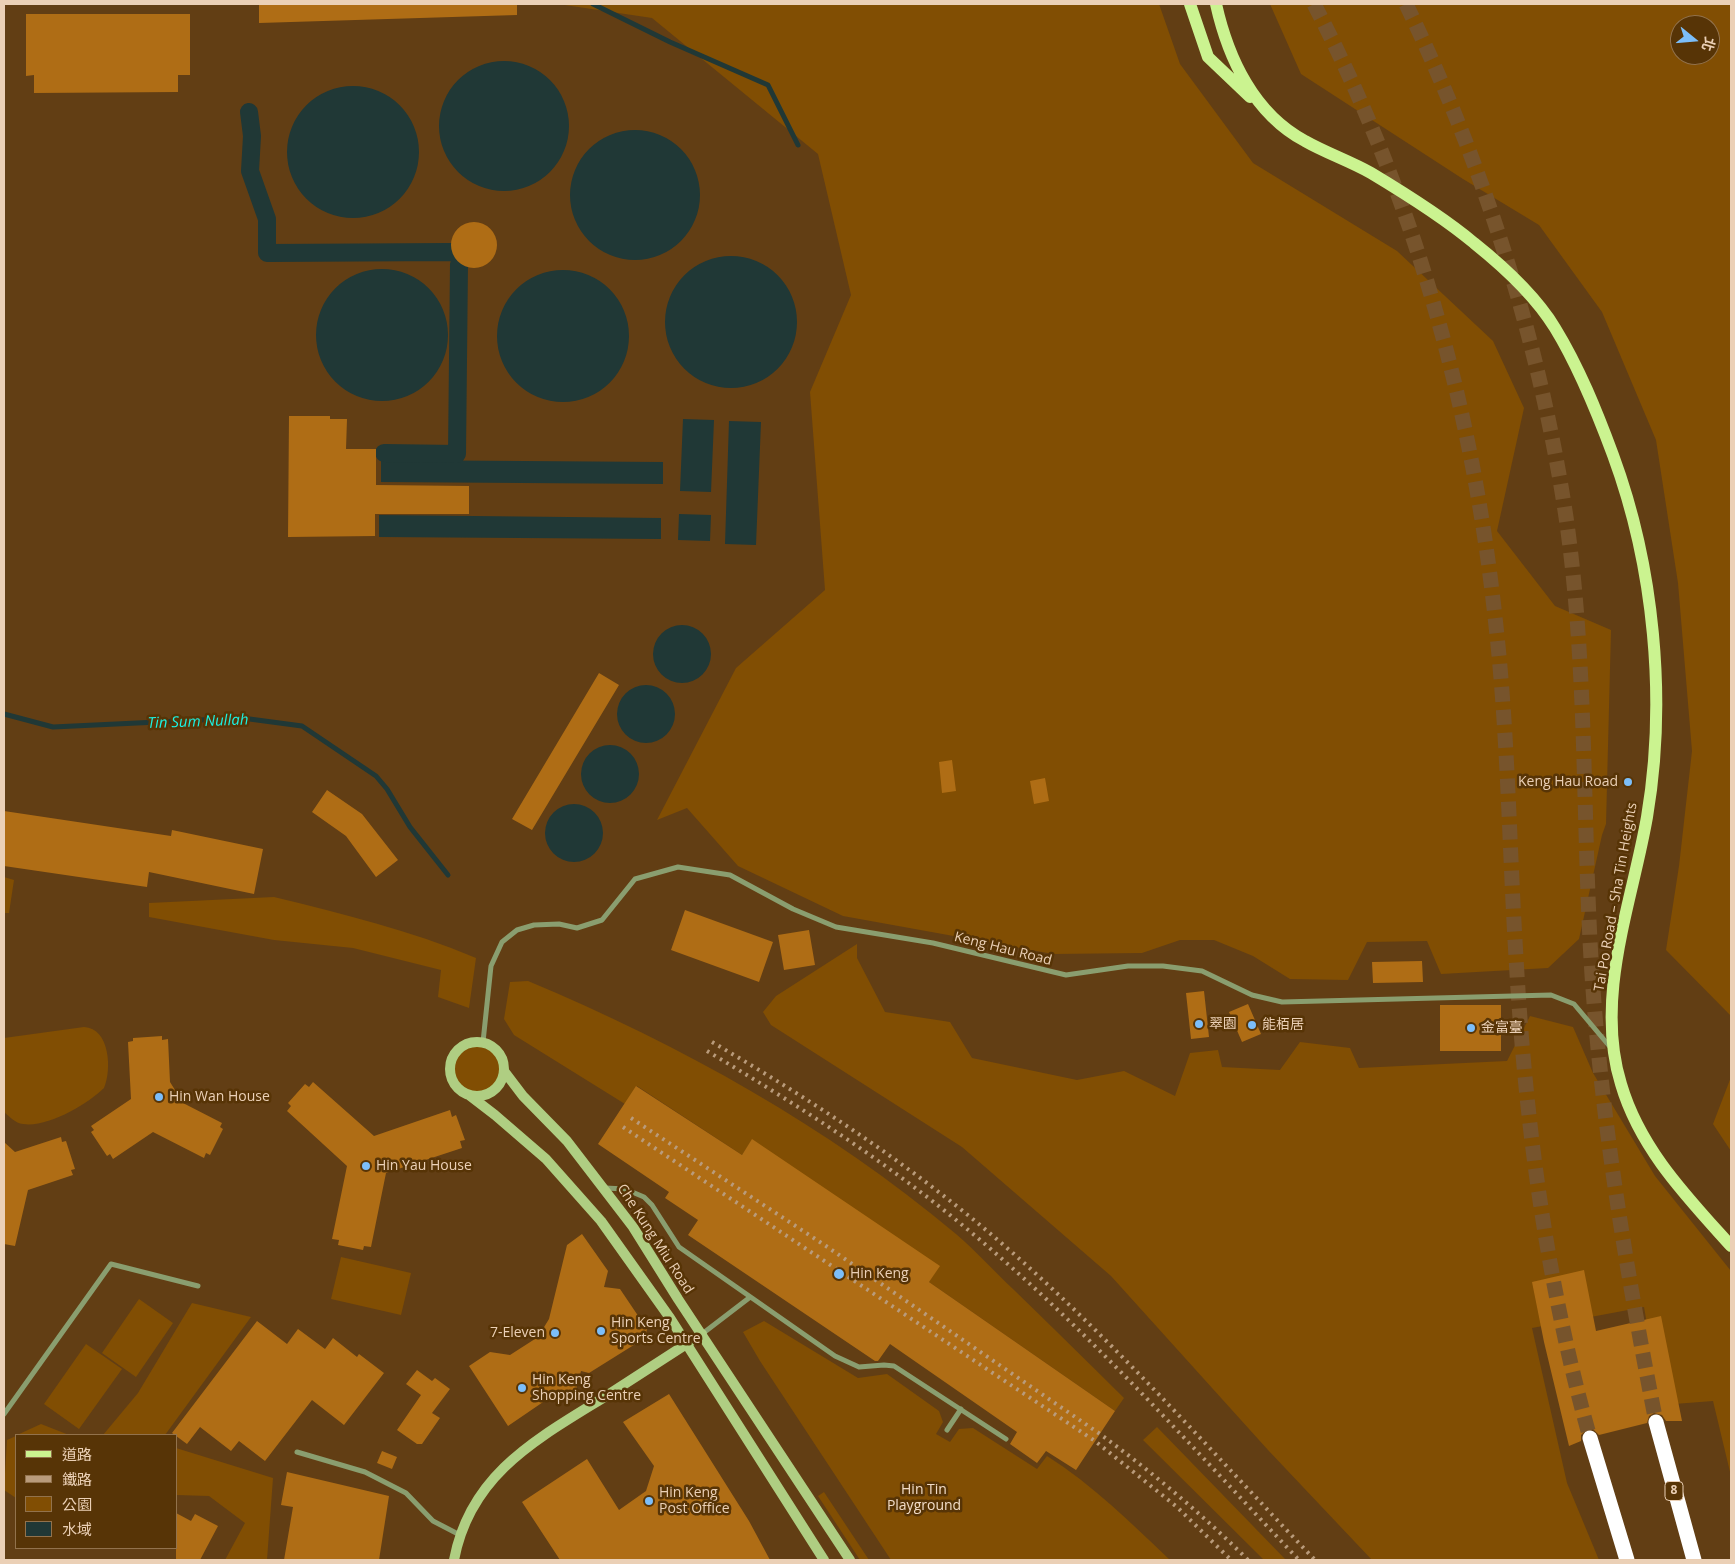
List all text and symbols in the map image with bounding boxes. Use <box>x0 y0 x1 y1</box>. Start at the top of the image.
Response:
north arrow <box>1670 15 1720 65</box>
text: 北 <box>1698 35 1720 54</box>
water label: Tin Sum Nullah <box>147 711 249 733</box>
place label: Keng Hau Road <box>1518 774 1618 790</box>
marker: Keng Hau Road <box>1622 776 1634 788</box>
street label: Tai Po Road – Sha Tin Heights <box>1591 801 1641 993</box>
street label: Keng Hau Road <box>952 929 1054 969</box>
place label: 翠園 <box>1209 1016 1237 1032</box>
place label: 能栢居 <box>1262 1017 1304 1033</box>
marker: 翠園 <box>1193 1018 1205 1030</box>
marker: 能栢居 <box>1246 1019 1258 1031</box>
place label: 金富臺 <box>1481 1020 1523 1036</box>
marker: 金富臺 <box>1465 1022 1477 1034</box>
place label: Hin Wan House <box>169 1089 270 1105</box>
marker: Hin Wan House <box>153 1091 165 1103</box>
place label: Hin Yau House <box>376 1158 472 1174</box>
marker: Hin Yau House <box>360 1160 372 1172</box>
street label: Che Kung Miu Road <box>613 1181 697 1297</box>
place label: Hin Keng <box>850 1266 909 1282</box>
marker: Hin Keng <box>832 1267 846 1281</box>
place label: Hin Keng Sports Centre <box>611 1315 701 1348</box>
place label: 7-Eleven <box>490 1325 545 1341</box>
marker: Hin Keng Sports Centre <box>595 1325 607 1337</box>
marker: 7-Eleven <box>549 1327 561 1339</box>
place label: Hin Keng Shopping Centre <box>532 1372 641 1404</box>
marker: Hin Keng Shopping Centre <box>516 1382 528 1394</box>
legend <box>15 1434 178 1549</box>
text: 道路 <box>62 1444 92 1464</box>
text: 鐵路 <box>62 1469 92 1489</box>
park label: Hin Tin Playground <box>887 1482 961 1514</box>
road number: 8 <box>1665 1482 1683 1500</box>
place label: Hin Keng Post Office <box>659 1485 730 1518</box>
text: 公園 <box>62 1494 92 1514</box>
marker: Hin Keng Post Office <box>643 1495 655 1507</box>
text: 水域 <box>62 1519 92 1539</box>

